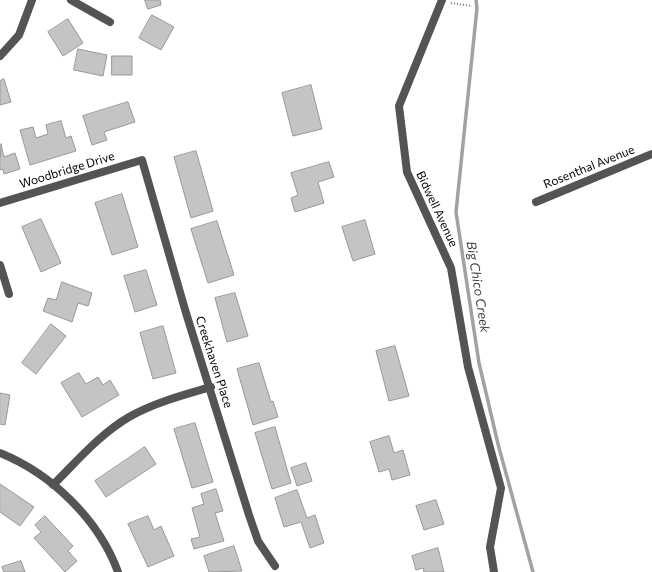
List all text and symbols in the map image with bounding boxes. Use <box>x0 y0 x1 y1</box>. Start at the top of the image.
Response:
street label: Rosenthal Avenue <box>541 142 637 192</box>
street label: Woodbridge Drive <box>18 149 116 191</box>
street label: Bidwell Avenue <box>413 169 461 249</box>
water label: Big Chico Creek <box>463 240 493 334</box>
street label: Creekhaven Place <box>192 314 236 410</box>

